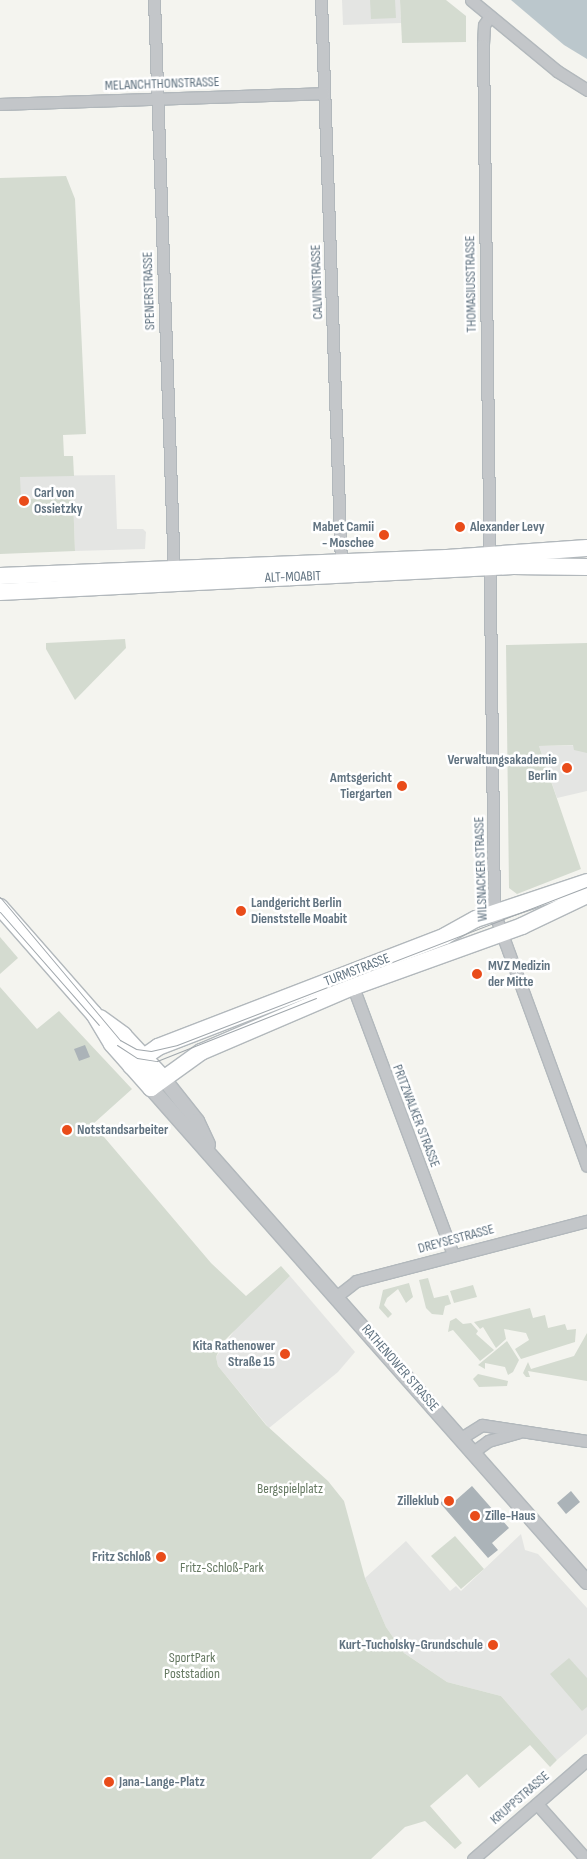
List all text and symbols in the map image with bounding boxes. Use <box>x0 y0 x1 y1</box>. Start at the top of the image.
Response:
street label: MELANCHTHONSTRASSE <box>104 74 220 94</box>
street label: THOMASIUSSTRASSE <box>462 235 480 333</box>
street label: CALVINSTRASSE <box>307 244 327 320</box>
street label: SPENERSTRASSE <box>139 251 159 331</box>
place label: Carl von Ossietzky <box>34 485 83 518</box>
marker: Carl von Ossietzky <box>18 495 30 507</box>
place label: Mabet Camii - Moschee <box>313 519 374 552</box>
place label: Alexander Levy <box>470 519 545 535</box>
marker: Alexander Levy <box>454 521 466 533</box>
marker: Mabet Camii - Moschee <box>378 529 390 541</box>
street label: ALT-MOABIT <box>265 568 321 586</box>
place label: Verwaltungsakademie Berlin <box>448 752 557 784</box>
marker: Verwaltungsakademie Berlin <box>561 762 573 774</box>
place label: Amtsgericht Tiergarten <box>330 770 392 802</box>
marker: Amtsgericht Tiergarten <box>396 780 408 792</box>
street label: WILSNACKER STRASSE <box>471 816 491 922</box>
place label: Landgericht Berlin Dienststelle Moabit <box>251 895 347 928</box>
marker: Landgericht Berlin Dienststelle Moabit <box>235 905 247 917</box>
street label: TURMSTRASSE <box>322 950 392 990</box>
place label: MVZ Medizin der Mitte <box>488 958 550 990</box>
marker: MVZ Medizin der Mitte <box>470 967 484 981</box>
street label: PRITZWALKER STRASSE <box>389 1062 443 1170</box>
place label: Notstandsarbeiter <box>77 1122 168 1138</box>
marker: Notstandsarbeiter <box>61 1124 73 1136</box>
street label: DREYSESTRASSE <box>416 1221 496 1257</box>
street label: RATHENOWER STRASSE <box>358 1321 442 1415</box>
place label: Kita Rathenower Straße 15 <box>193 1338 275 1370</box>
marker: Kita Rathenower Straße 15 <box>279 1348 291 1360</box>
park label: Bergspielplatz <box>257 1481 323 1497</box>
place label: Zilleklub <box>397 1493 439 1509</box>
marker: Zilleklub <box>443 1495 455 1507</box>
place label: Zille-Haus <box>485 1508 536 1524</box>
marker: Zille-Haus <box>469 1510 481 1522</box>
place label: Fritz Schloß <box>92 1549 151 1565</box>
marker: Fritz Schloß <box>155 1551 167 1563</box>
park label: Fritz-Schloß-Park <box>180 1560 264 1576</box>
place label: Kurt-Tucholsky-Grundschule <box>339 1637 483 1653</box>
marker: Kurt-Tucholsky-Grundschule <box>487 1639 499 1651</box>
park label: SportPark Poststadion <box>164 1650 220 1682</box>
street label: KRUPPSTRASSE <box>487 1768 553 1828</box>
place label: Jana-Lange-Platz <box>119 1774 205 1790</box>
marker: Jana-Lange-Platz <box>103 1776 115 1788</box>

